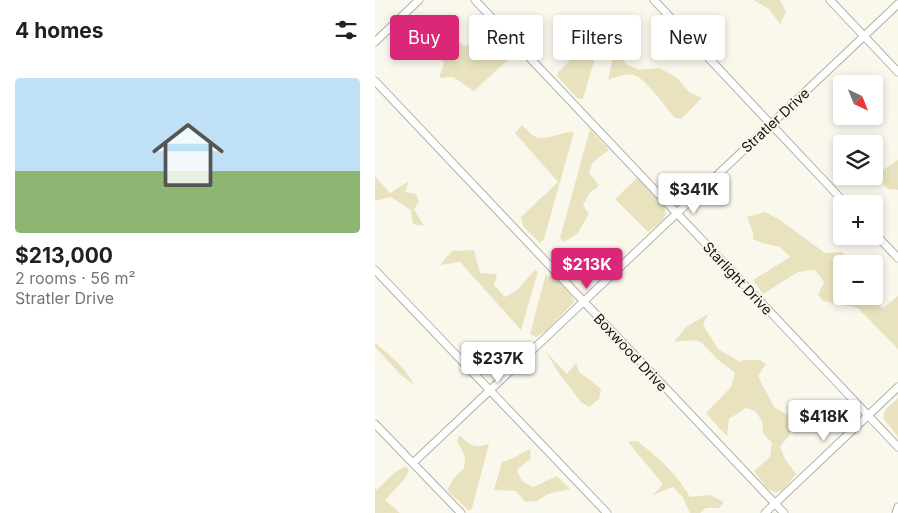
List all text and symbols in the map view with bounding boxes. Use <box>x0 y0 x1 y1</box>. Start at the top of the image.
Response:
chip: Buy <box>390 15 459 60</box>
chip: Rent <box>469 15 543 60</box>
chip: Filters <box>553 15 641 60</box>
chip: New <box>651 15 725 60</box>
icon: filters <box>332 16 360 44</box>
text: 4 homes <box>15 18 104 43</box>
north arrow <box>833 75 883 125</box>
map controls <box>833 75 883 305</box>
street label: Stratler Drive <box>737 84 813 156</box>
icon: home <box>143 110 233 200</box>
button: layers <box>833 135 883 185</box>
pin: $341K <box>659 172 729 215</box>
text: $341K <box>669 179 719 199</box>
button: + <box>833 195 883 245</box>
street label: Starlight Drive <box>700 238 776 318</box>
text: $213,000 <box>15 243 113 268</box>
pin: $213K <box>552 248 622 290</box>
text: $213K <box>562 254 612 274</box>
button: − <box>833 255 883 305</box>
text: 2 rooms · 56 m² <box>15 268 136 288</box>
text: Stratler Drive <box>15 288 114 308</box>
street label: Boxwood Drive <box>591 310 671 394</box>
pin: $237K <box>463 342 533 384</box>
text: $237K <box>472 348 524 368</box>
pin: $418K <box>789 400 859 442</box>
text: $418K <box>799 406 849 426</box>

